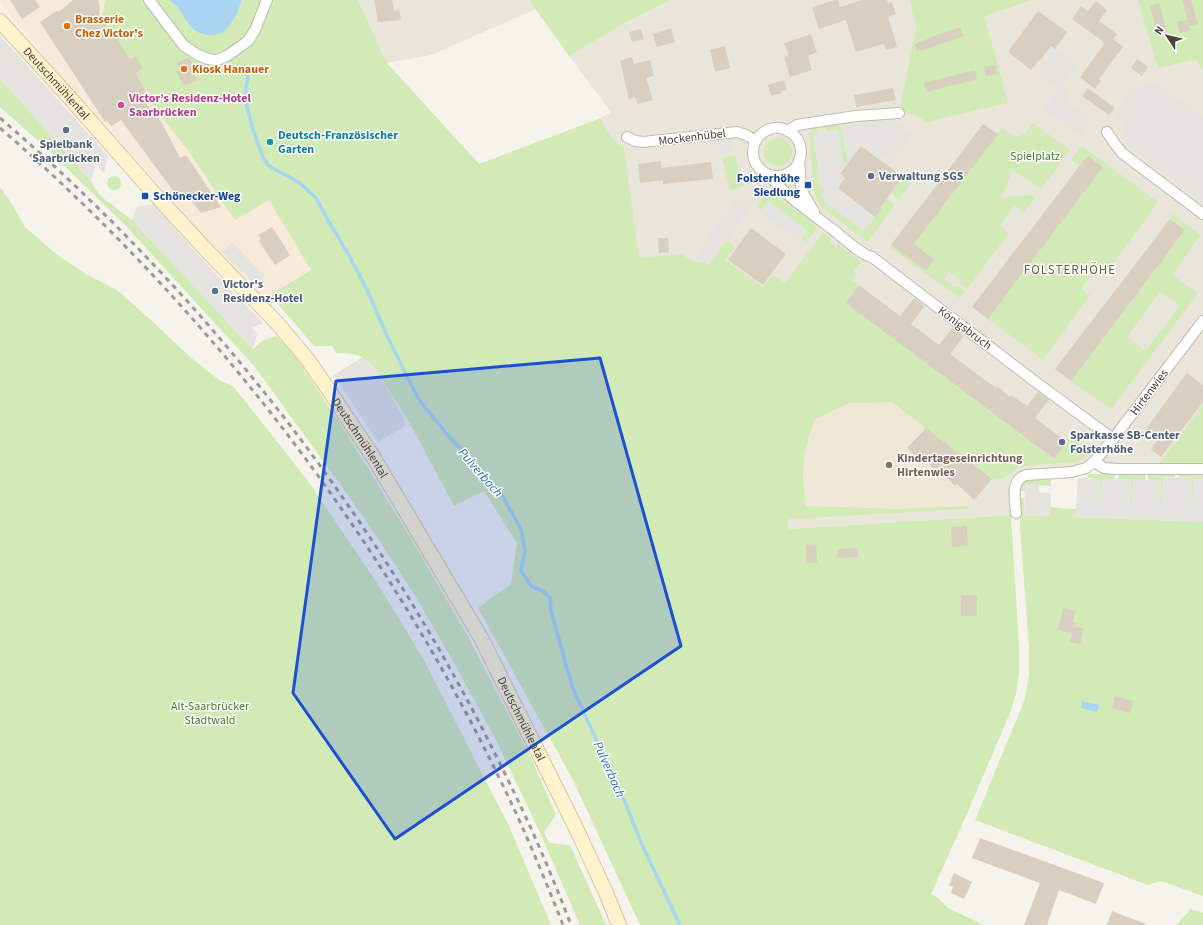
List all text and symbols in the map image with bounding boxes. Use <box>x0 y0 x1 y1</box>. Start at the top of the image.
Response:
place label: Brasserie Chez Victor's <box>75 11 143 42</box>
north arrow <box>1147 16 1187 56</box>
marker: Brasserie Chez Victor's <box>62 21 72 31</box>
text: N <box>1151 23 1167 38</box>
street label: Deutschmühlental <box>19 44 93 124</box>
place label: Kiosk Hanauer <box>192 61 269 78</box>
marker: Kiosk Hanauer <box>179 64 189 74</box>
place label: Victor’s Residenz-Hotel Saarbrücken <box>128 90 251 121</box>
marker: Victor’s Residenz-Hotel Saarbrücken <box>116 100 126 110</box>
marker: Spielbank Saarbrücken <box>61 125 71 135</box>
street label: Mockenhübel <box>657 125 727 150</box>
place label: Deutsch-Französischer Garten <box>278 127 398 158</box>
place label: Spielbank Saarbrücken <box>32 136 100 167</box>
marker: Deutsch-Französischer Garten <box>265 137 275 147</box>
park label: Spielplatz <box>1010 148 1060 165</box>
place label: Verwaltung SGS <box>878 168 964 185</box>
place label: Folsterhöhe Siedlung <box>737 170 801 201</box>
marker: Verwaltung SGS <box>866 171 876 181</box>
marker: Folsterhöhe Siedlung <box>803 180 813 190</box>
place label: Schönecker-Weg <box>153 188 241 205</box>
marker: Schönecker-Weg <box>140 191 150 201</box>
district label: FOLSTERHÖHE <box>1024 261 1116 279</box>
place label: Victor's Residenz-Hotel <box>222 276 303 307</box>
marker: Victor's Residenz-Hotel <box>210 286 220 296</box>
street label: Königsbruch <box>934 303 995 354</box>
street label: Hirtenwies <box>1126 366 1172 419</box>
street label: Deutschmühlental <box>327 395 392 482</box>
place label: Sparkasse SB-Center Folsterhöhe <box>1070 427 1180 458</box>
marker: Sparkasse SB-Center Folsterhöhe <box>1057 437 1067 447</box>
water label: Pulverbach <box>454 444 507 501</box>
place label: Kindertageseinrichtung Hirtenwies <box>897 450 1023 481</box>
marker: Kindertageseinrichtung Hirtenwies <box>884 460 894 470</box>
street label: Deutschmühlental <box>493 674 549 764</box>
park label: Alt-Saarbrücker Stadtwald <box>171 698 250 729</box>
water label: Pulverbach <box>589 738 630 801</box>

